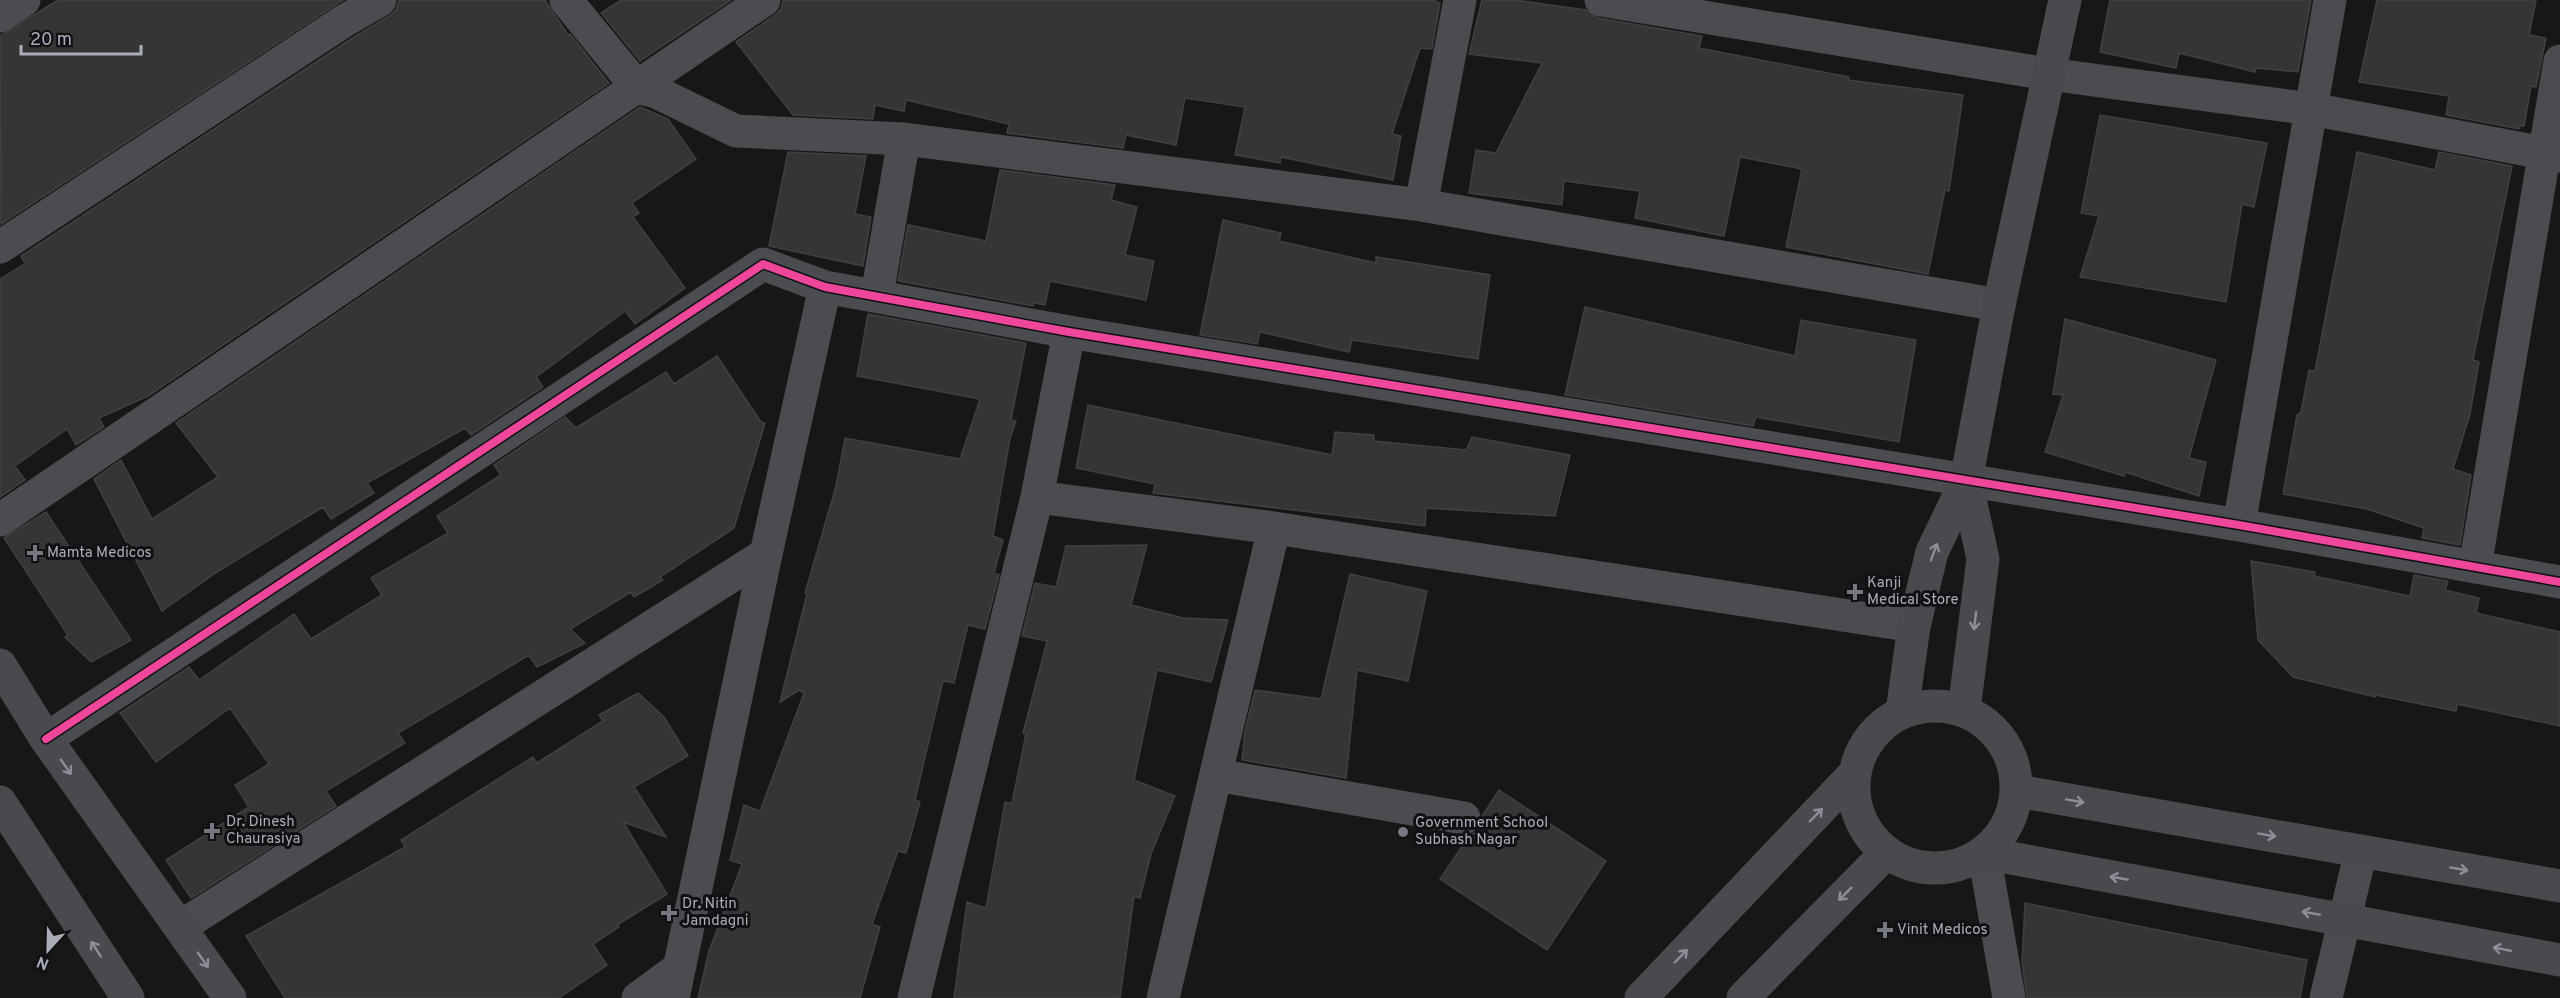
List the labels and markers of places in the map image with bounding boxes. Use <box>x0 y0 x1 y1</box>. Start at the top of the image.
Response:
place label: Mamta Medicos <box>47 544 152 563</box>
marker: Mamta Medicos <box>28 546 42 560</box>
place label: Kanji Medical Store <box>1867 574 1959 610</box>
marker: Kanji Medical Store <box>1848 585 1862 599</box>
place label: Dr. Dinesh Chaurasiya <box>226 813 300 849</box>
place label: Government School Subhash Nagar <box>1415 814 1548 850</box>
marker: Dr. Dinesh Chaurasiya <box>203 822 221 840</box>
marker: Government School Subhash Nagar <box>1396 825 1410 839</box>
place label: Dr. Nitin Jamdagni <box>682 895 749 931</box>
marker: Dr. Nitin Jamdagni <box>660 904 678 922</box>
place label: Vinit Medicos <box>1897 921 1988 940</box>
marker: Vinit Medicos <box>1878 923 1892 937</box>

